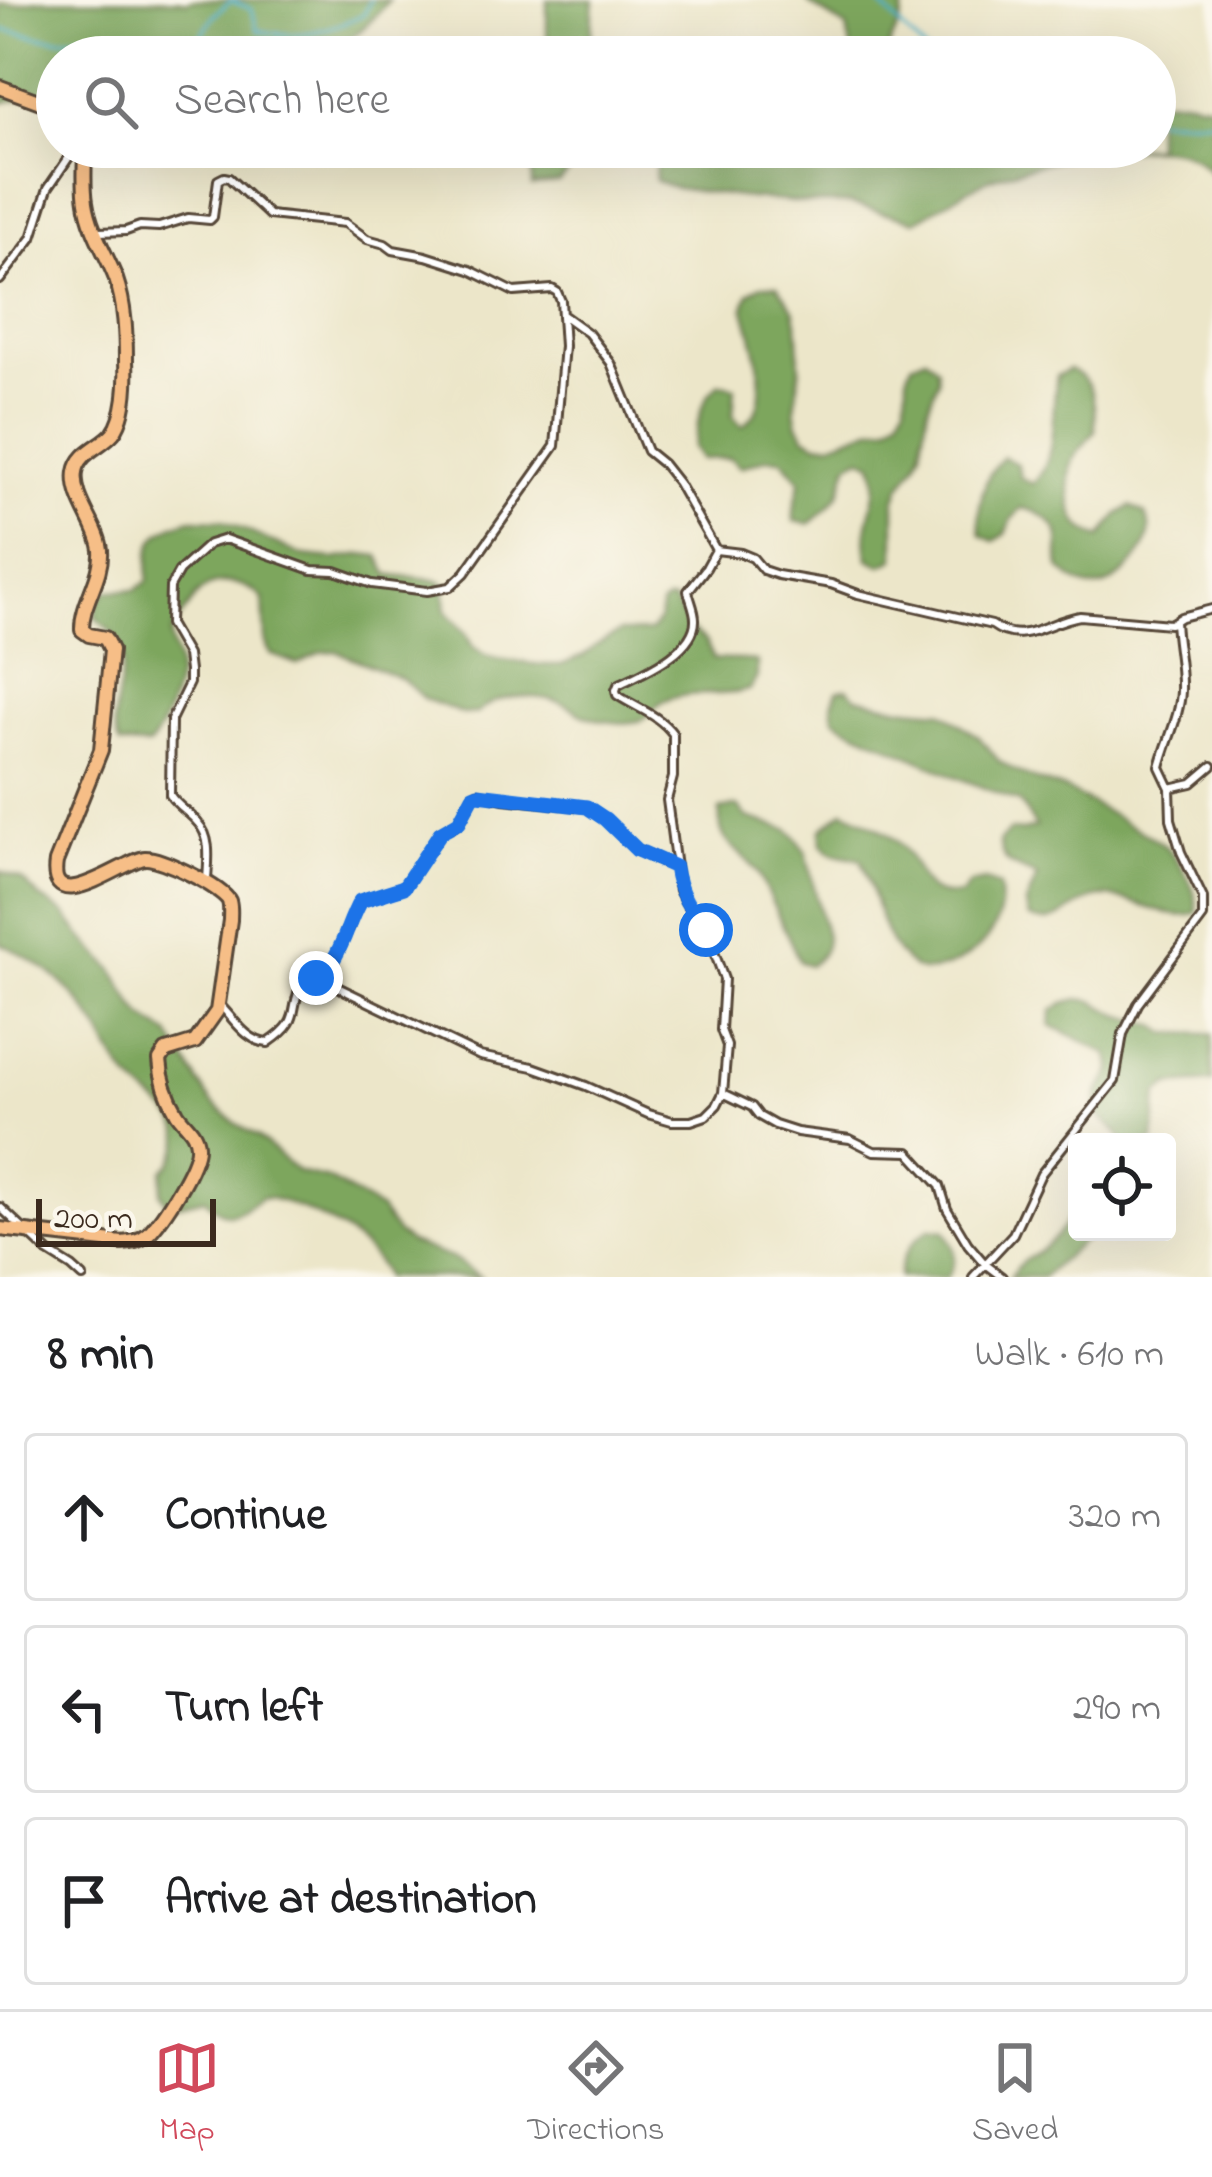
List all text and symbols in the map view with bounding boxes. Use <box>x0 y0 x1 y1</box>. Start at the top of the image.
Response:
search box <box>36 36 1176 168</box>
icon: search <box>78 69 144 135</box>
text: Search here <box>174 69 390 135</box>
route start <box>679 903 733 957</box>
route end <box>289 951 343 1005</box>
map controls <box>1068 1133 1176 1241</box>
button: locate <box>1068 1133 1176 1241</box>
scale bar <box>36 1193 216 1246</box>
text: 200 m <box>54 1196 133 1244</box>
text: 8 min <box>48 1318 154 1393</box>
text: Walk · 610 m <box>975 1327 1164 1384</box>
icon: ahead <box>51 1484 117 1550</box>
text: Continue <box>165 1484 326 1550</box>
text: 320 m <box>1069 1489 1161 1546</box>
icon: left <box>51 1676 117 1742</box>
text: Turn left <box>165 1676 323 1742</box>
text: 290 m <box>1073 1681 1161 1738</box>
icon: arrive <box>51 1868 117 1934</box>
text: Arrive at destination <box>165 1868 536 1934</box>
tab: Map <box>154 2035 220 2155</box>
tab: Directions <box>527 2035 665 2155</box>
tab: Saved <box>972 2035 1058 2155</box>

